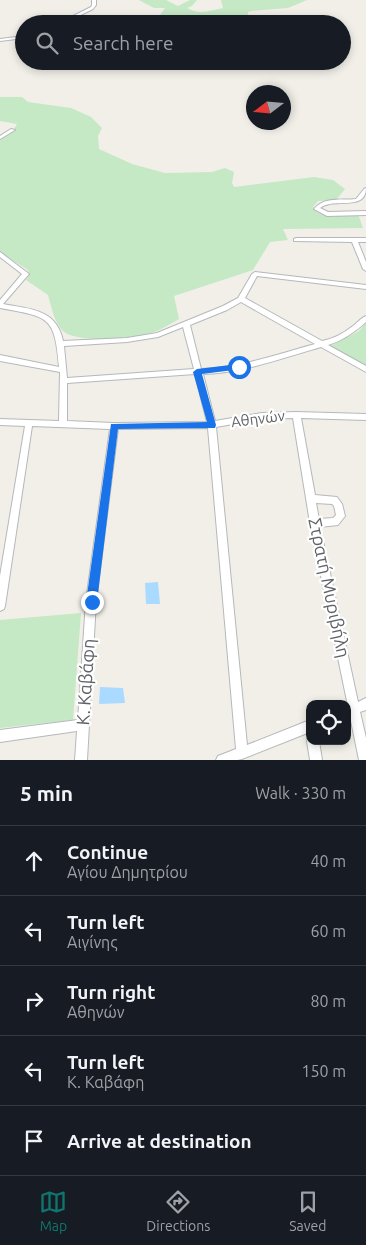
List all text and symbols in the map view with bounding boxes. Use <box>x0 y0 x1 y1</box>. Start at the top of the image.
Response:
search box <box>15 15 351 70</box>
icon: search <box>33 29 61 57</box>
text: Search here <box>73 32 173 54</box>
north arrow <box>246 85 291 130</box>
route start <box>228 356 251 379</box>
street label: Αθηνών <box>230 407 286 430</box>
street label: Στρατή Μυριβήλη <box>305 516 355 660</box>
route end <box>81 591 104 614</box>
street label: Κ. Καβάφη <box>72 638 98 726</box>
map controls <box>306 700 351 745</box>
button: locate <box>306 700 351 745</box>
text: 5 min <box>20 781 73 805</box>
text: Walk · 330 m <box>255 784 346 802</box>
text: Continue <box>67 841 148 863</box>
icon: ahead <box>20 847 48 875</box>
text: 40 m <box>310 852 346 870</box>
text: Αγίου Δημητρίου <box>67 863 188 881</box>
text: Turn left <box>67 911 145 933</box>
icon: left <box>20 917 48 945</box>
text: 60 m <box>310 922 346 940</box>
text: Αιγίνης <box>67 933 118 951</box>
text: Turn right <box>67 981 155 1003</box>
icon: right <box>20 987 48 1015</box>
text: 80 m <box>310 992 346 1010</box>
text: Αθηνών <box>67 1003 125 1021</box>
text: Turn left <box>67 1051 145 1073</box>
icon: left <box>20 1057 48 1085</box>
text: 150 m <box>301 1062 346 1080</box>
text: Κ. Καβάφη <box>67 1073 144 1091</box>
icon: arrive <box>20 1127 48 1155</box>
text: Arrive at destination <box>67 1130 252 1152</box>
tab: Map <box>39 1188 67 1234</box>
tab: Directions <box>146 1188 210 1234</box>
tab: Saved <box>289 1188 327 1234</box>

